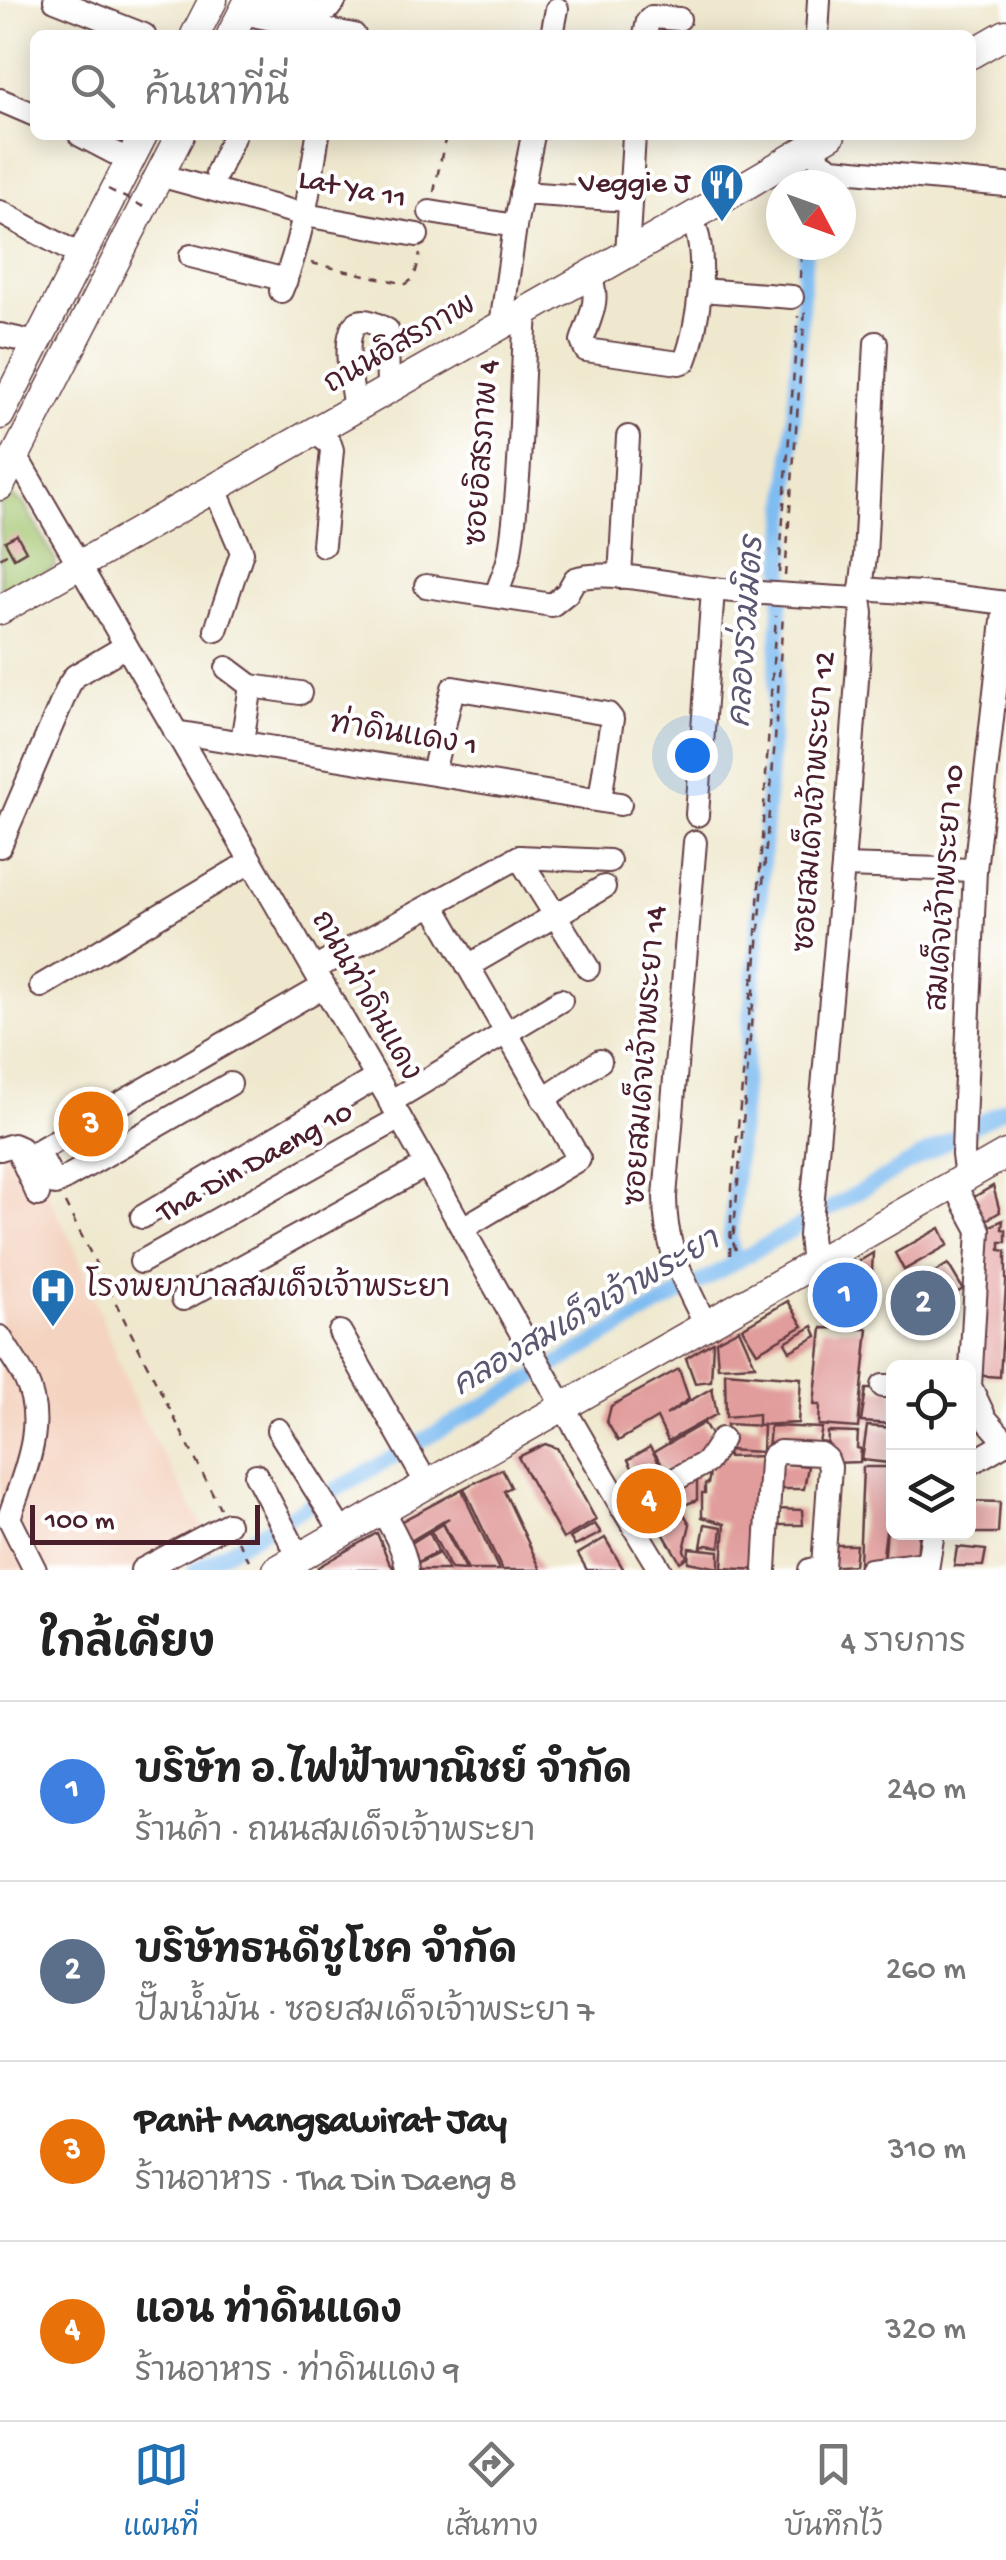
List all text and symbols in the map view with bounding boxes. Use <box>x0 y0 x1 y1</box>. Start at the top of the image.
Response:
search box <box>30 30 976 140</box>
icon: search <box>65 58 120 113</box>
text: ค้นหาที่นี่ <box>145 75 289 119</box>
restaurant icon: Veggie J <box>699 162 745 223</box>
street label: Lat Ya 11 <box>295 163 409 219</box>
place label: Veggie J <box>578 168 691 203</box>
north arrow <box>766 170 856 260</box>
street label: ถนนอิสรภาพ <box>316 284 483 403</box>
street label: ซอยอิสรภาพ 4 <box>456 358 509 547</box>
water label: คลองร่วมมิตร <box>717 531 775 729</box>
street label: ซอยสมเด็จเจ้าพระยา 12 <box>781 650 845 953</box>
street label: ท่าดินแดง 1 <box>327 701 480 766</box>
your location <box>667 730 718 781</box>
street label: สมเด็จเจ้าพระยา 10 <box>914 763 974 1013</box>
street label: ถนนท่าดินแดง <box>301 902 433 1088</box>
street label: ซอยสมเด็จเจ้าพระยา 14 <box>612 904 676 1207</box>
pin: 3 <box>58 1086 124 1162</box>
street label: Tha Din Daeng 10 <box>150 1096 360 1233</box>
water label: คลองสมเด็จเจ้าพระยา <box>444 1216 729 1407</box>
pin: 1 <box>812 1258 878 1332</box>
place label: โรงพยาบาลสมเด็จเจ้าพระยา <box>86 1265 450 1308</box>
pin: 2 <box>890 1266 956 1340</box>
hospital icon: โรงพยาบาลสมเด็จเจ้าพระยา <box>30 1267 76 1328</box>
map controls <box>886 1360 976 1540</box>
button: locate <box>886 1360 976 1450</box>
button: layers <box>886 1450 976 1540</box>
pin: 4 <box>616 1464 682 1538</box>
scale bar <box>30 1500 260 1544</box>
text: 100 m <box>45 1506 115 1539</box>
text: ใกล้เคียง <box>40 1623 215 1672</box>
text: 4 รายการ <box>841 1626 966 1664</box>
text: บริษัท อ.ไฟฟ้าพาณิชย์ จำกัด <box>135 1752 632 1796</box>
text: 1 <box>66 1772 79 1810</box>
text: 240 m <box>887 1772 966 1810</box>
text: ร้านค้า · ถนนสมเด็จเจ้าพระยา <box>135 1815 535 1853</box>
text: บริษัทธนดีชูโชค จำกัด <box>135 1932 517 1976</box>
text: 2 <box>65 1952 80 1990</box>
text: 260 m <box>886 1952 966 1990</box>
text: ปั๊มน้ำมัน · ซอยสมเด็จเจ้าพระยา 7 <box>135 1995 594 2033</box>
text: Panit Mangsawirat Jay <box>135 2101 507 2145</box>
text: 3 <box>64 2132 81 2170</box>
text: 310 m <box>888 2132 966 2170</box>
text: ร้านอาหาร · Tha Din Daeng 8 <box>135 2164 517 2202</box>
text: แอน ท่าดินแดง <box>135 2292 402 2336</box>
text: 4 <box>65 2312 80 2350</box>
text: 320 m <box>885 2312 966 2350</box>
text: ร้านอาหาร · ท่าดินแดง 9 <box>135 2355 460 2393</box>
tab: แผนที่ <box>123 2437 199 2546</box>
tab: เส้นทาง <box>445 2437 538 2546</box>
tab: บันทึกไว้ <box>784 2437 883 2546</box>

